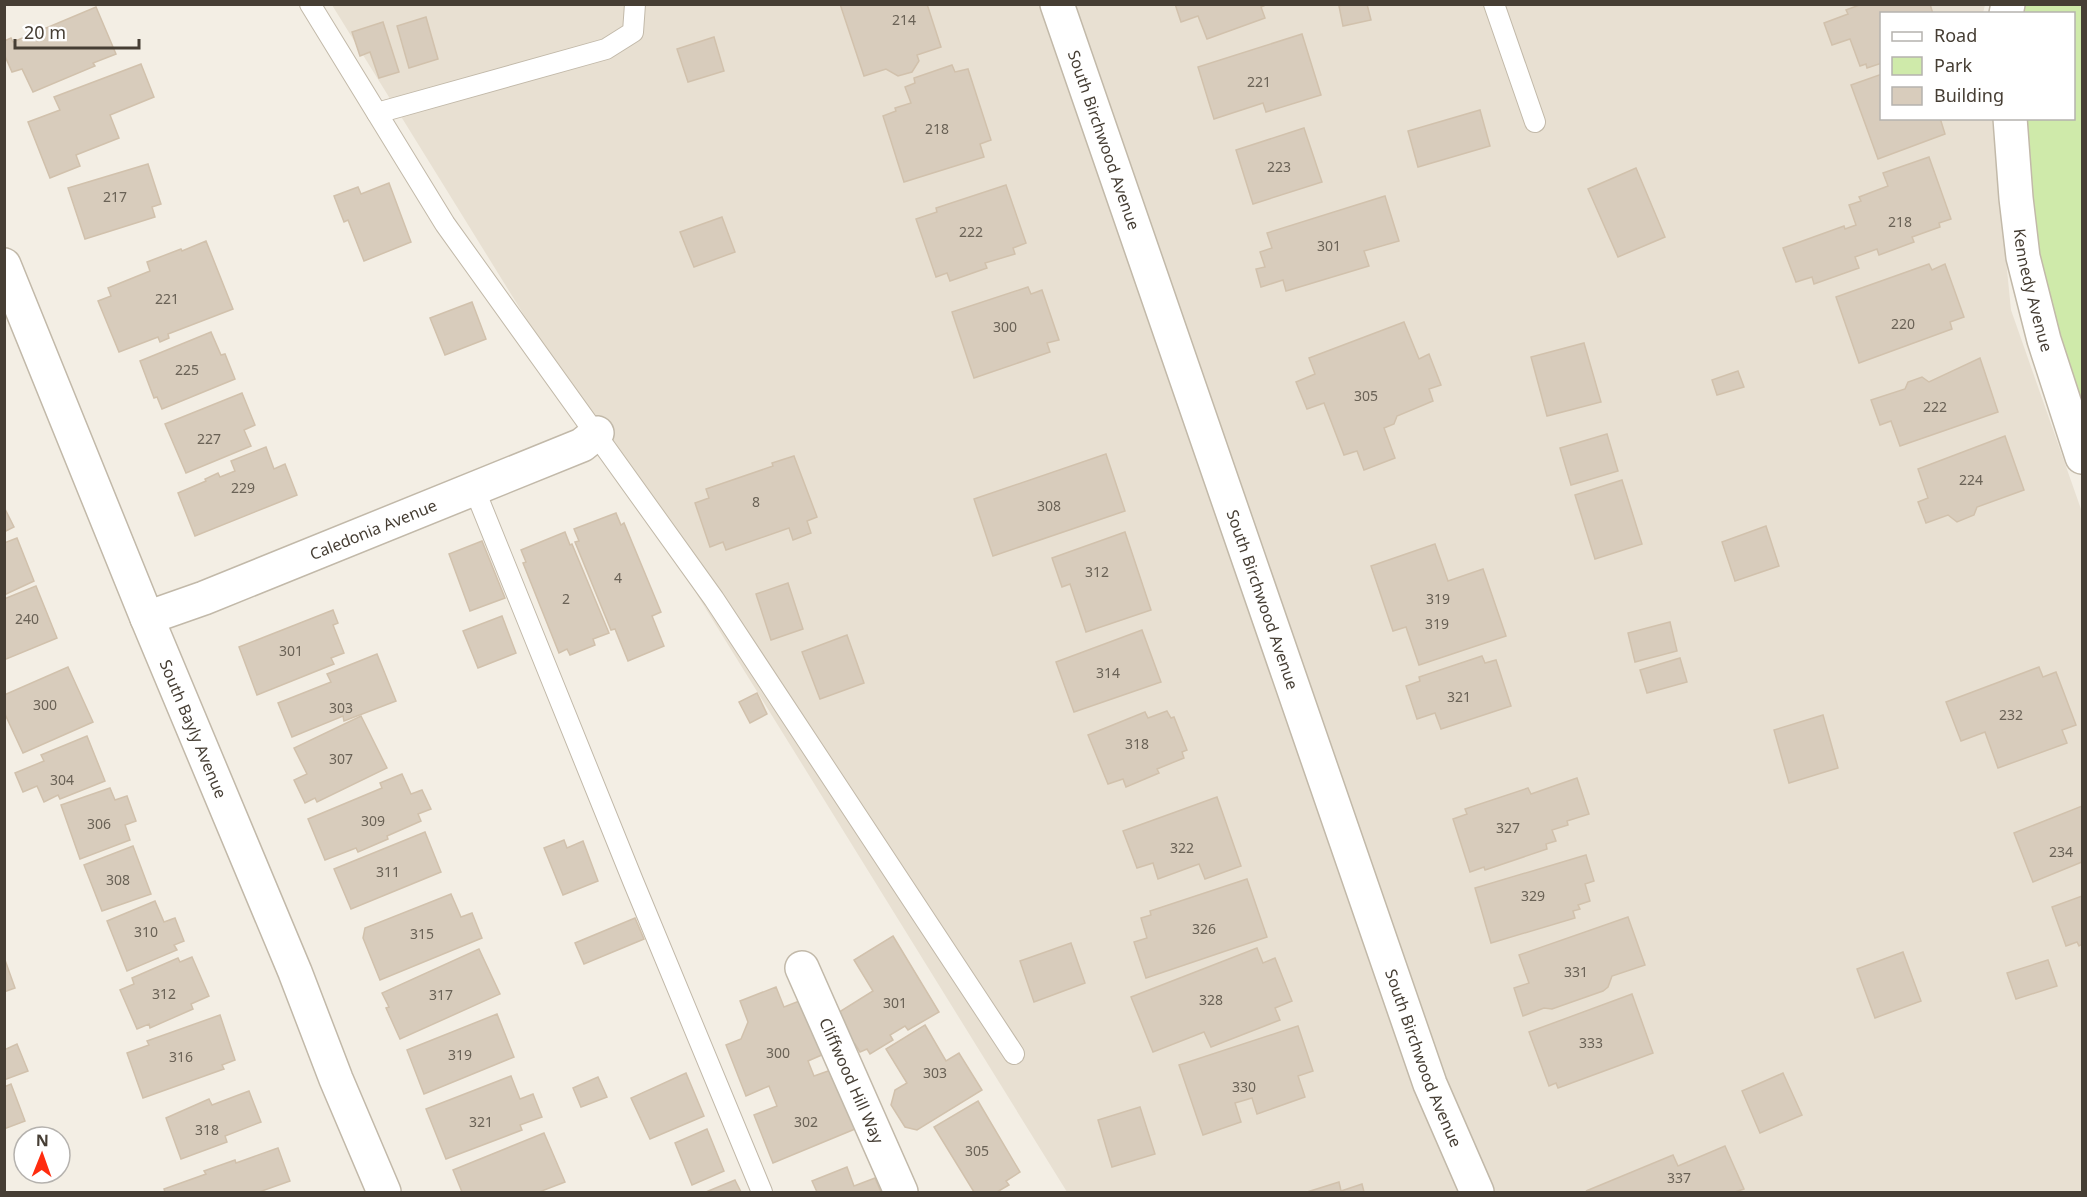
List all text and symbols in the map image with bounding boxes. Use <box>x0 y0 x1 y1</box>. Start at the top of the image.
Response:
house number: 214 <box>892 10 916 29</box>
scale bar <box>15 12 140 50</box>
legend <box>1880 12 2075 120</box>
text: 20 m <box>24 20 66 44</box>
text: Road <box>1934 23 1977 47</box>
street label: South Birchwood Avenue <box>1063 47 1145 233</box>
text: Park <box>1934 53 1972 77</box>
house number: 221 <box>1247 72 1271 91</box>
text: Building <box>1934 83 2004 107</box>
house number: 218 <box>925 119 949 138</box>
house number: 223 <box>1267 157 1291 176</box>
house number: 217 <box>103 187 127 206</box>
house number: 218 <box>1888 212 1912 231</box>
house number: 222 <box>959 222 983 241</box>
street label: Kennedy Avenue <box>2009 227 2058 355</box>
house number: 301 <box>1317 236 1341 255</box>
house number: 221 <box>155 289 179 308</box>
house number: 220 <box>1891 314 1915 333</box>
house number: 300 <box>993 317 1017 336</box>
house number: 225 <box>175 360 199 379</box>
house number: 305 <box>1354 386 1378 405</box>
house number: 222 <box>1923 397 1947 416</box>
house number: 227 <box>197 429 221 448</box>
house number: 224 <box>1959 470 1983 489</box>
house number: 229 <box>231 478 255 497</box>
house number: 8 <box>752 492 760 511</box>
street label: Caledonia Avenue <box>306 494 440 565</box>
house number: 308 <box>1037 496 1061 515</box>
street label: South Birchwood Avenue <box>1221 507 1304 692</box>
house number: 312 <box>1085 562 1109 581</box>
house number: 4 <box>614 568 622 587</box>
house number: 2 <box>562 589 570 608</box>
house number: 319 <box>1426 589 1450 608</box>
house number: 240 <box>15 609 39 628</box>
house number: 319 <box>1425 614 1449 633</box>
house number: 301 <box>279 641 303 660</box>
street label: South Bayly Avenue <box>155 656 232 802</box>
house number: 314 <box>1096 663 1120 682</box>
house number: 321 <box>1447 687 1471 706</box>
house number: 300 <box>33 695 57 714</box>
house number: 303 <box>329 698 353 717</box>
house number: 232 <box>1999 705 2023 724</box>
house number: 318 <box>1125 734 1149 753</box>
house number: 307 <box>329 749 353 768</box>
house number: 304 <box>50 770 74 789</box>
house number: 309 <box>361 811 385 830</box>
house number: 306 <box>87 814 111 833</box>
house number: 327 <box>1496 818 1520 837</box>
house number: 322 <box>1170 838 1194 857</box>
house number: 234 <box>2049 842 2073 861</box>
house number: 311 <box>376 862 400 881</box>
house number: 308 <box>106 870 130 889</box>
house number: 329 <box>1521 886 1545 905</box>
house number: 326 <box>1192 919 1216 938</box>
house number: 310 <box>134 922 158 941</box>
house number: 315 <box>410 924 434 943</box>
house number: 331 <box>1564 962 1588 981</box>
street label: South Birchwood Avenue <box>1380 966 1467 1151</box>
house number: 312 <box>152 984 176 1003</box>
house number: 317 <box>429 985 453 1004</box>
house number: 328 <box>1199 990 1223 1009</box>
house number: 301 <box>883 993 907 1012</box>
street label: Cliffwood Hill Way <box>814 1014 890 1148</box>
house number: 333 <box>1579 1033 1603 1052</box>
house number: 300 <box>766 1043 790 1062</box>
house number: 319 <box>448 1045 472 1064</box>
house number: 316 <box>169 1047 193 1066</box>
house number: 303 <box>923 1063 947 1082</box>
house number: 330 <box>1232 1077 1256 1096</box>
house number: 321 <box>469 1112 493 1131</box>
house number: 302 <box>794 1112 818 1131</box>
house number: 318 <box>195 1120 219 1139</box>
north arrow <box>12 1125 72 1185</box>
text: N <box>36 1129 49 1151</box>
house number: 305 <box>965 1141 989 1160</box>
house number: 337 <box>1667 1168 1691 1187</box>

